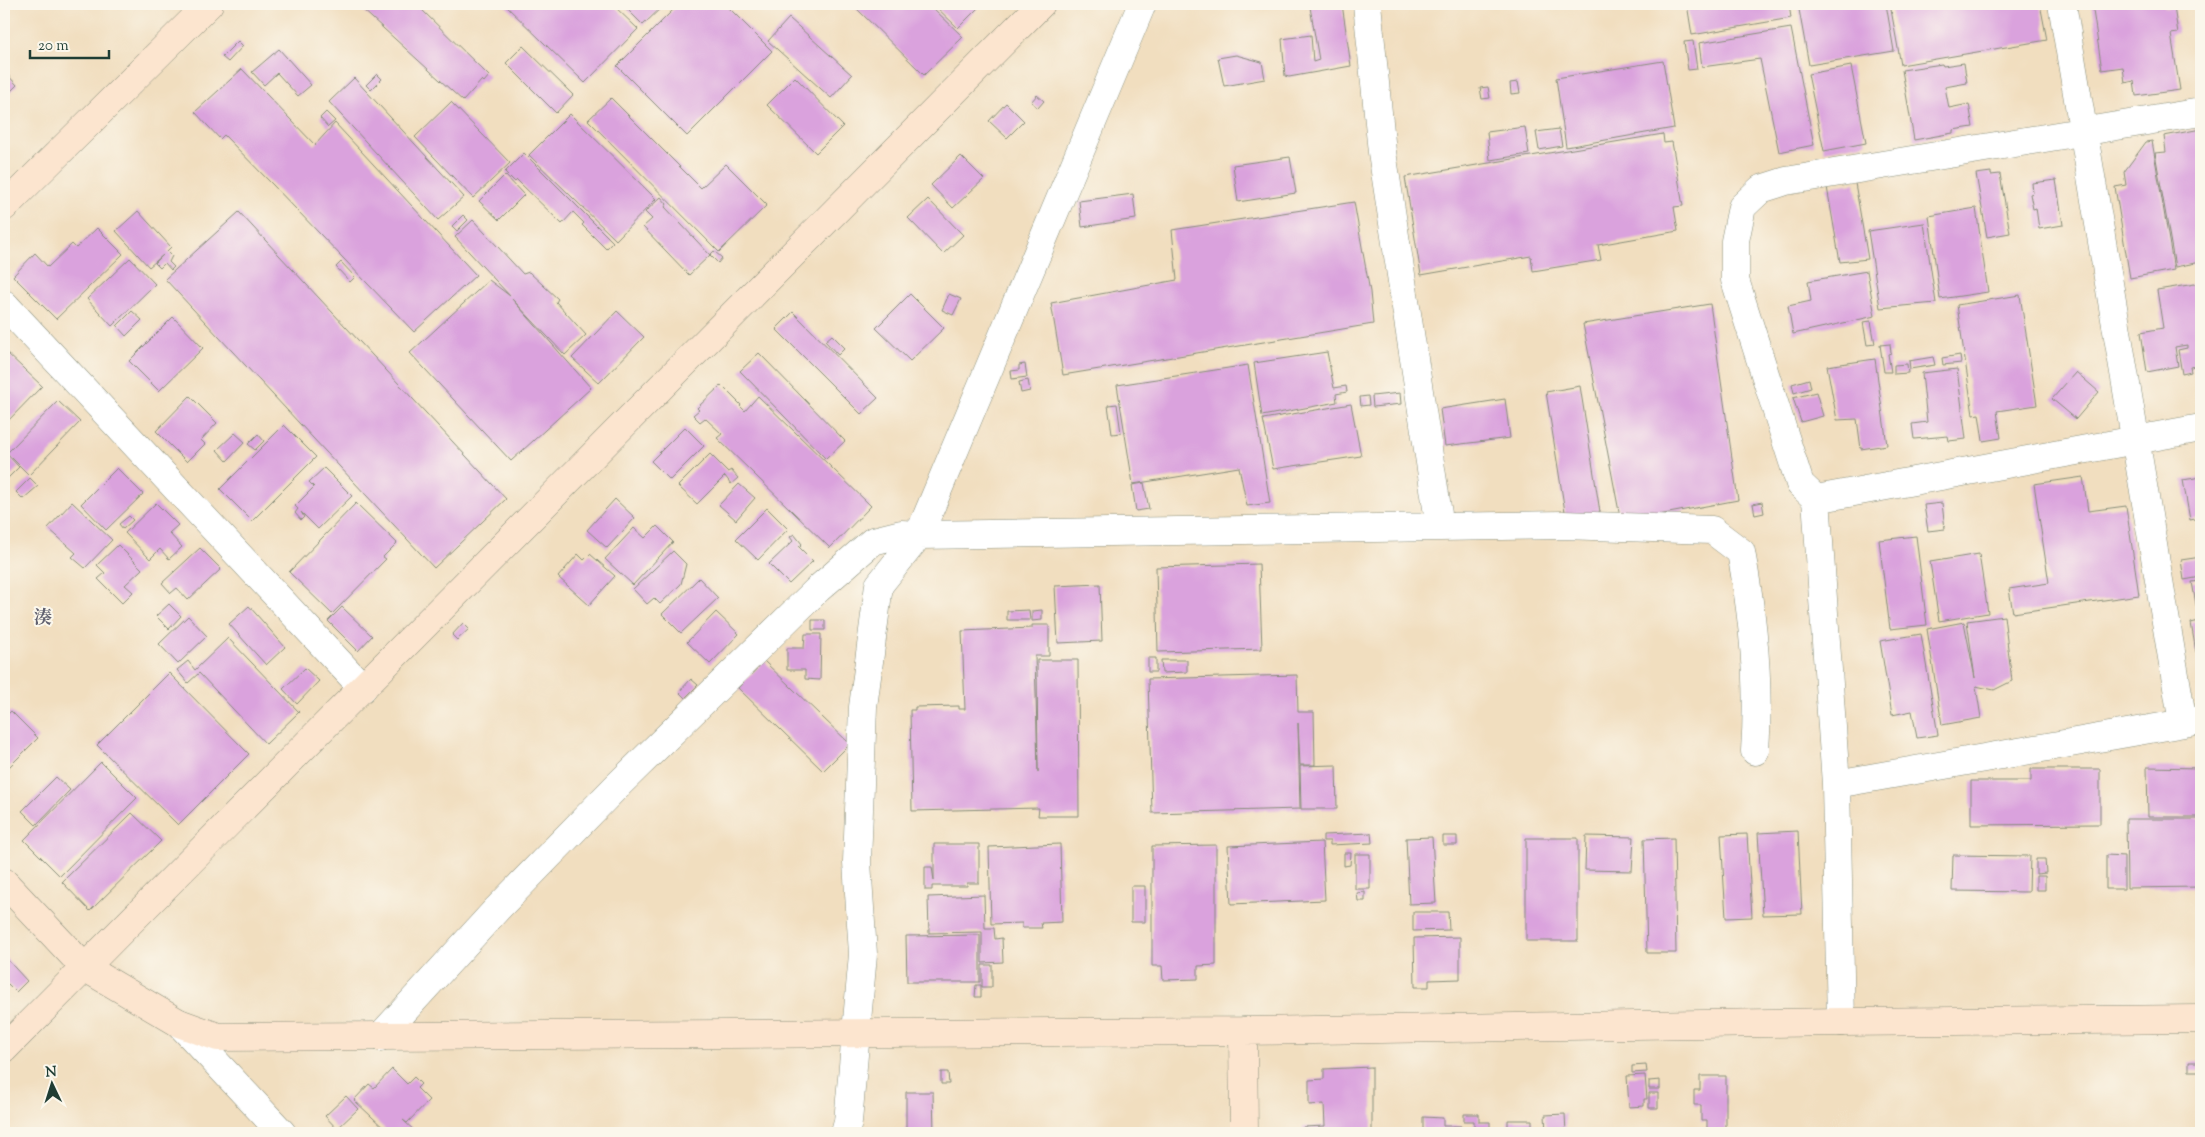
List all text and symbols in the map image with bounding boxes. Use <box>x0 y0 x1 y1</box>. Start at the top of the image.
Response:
scale bar <box>30 28 109 60</box>
text: 20 m <box>38 36 69 57</box>
district label: 湊 <box>34 606 52 632</box>
north arrow <box>28 1060 78 1110</box>
text: N <box>45 1063 58 1083</box>

